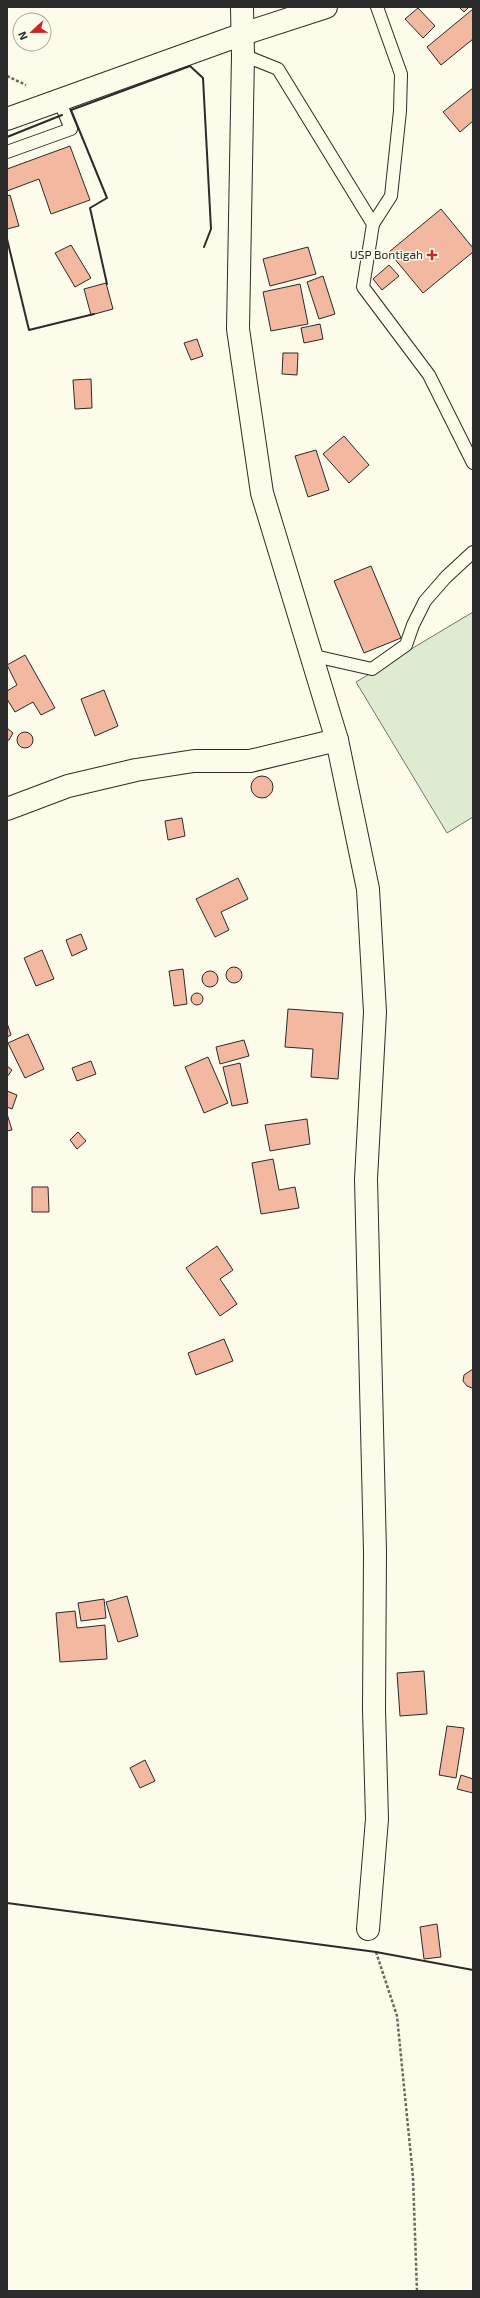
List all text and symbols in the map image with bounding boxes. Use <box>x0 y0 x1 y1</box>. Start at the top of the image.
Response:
north arrow <box>12 12 52 52</box>
text: N <box>15 30 30 42</box>
place label: USP Bontigah <box>350 247 423 261</box>
marker: USP Bontigah <box>426 249 438 261</box>

